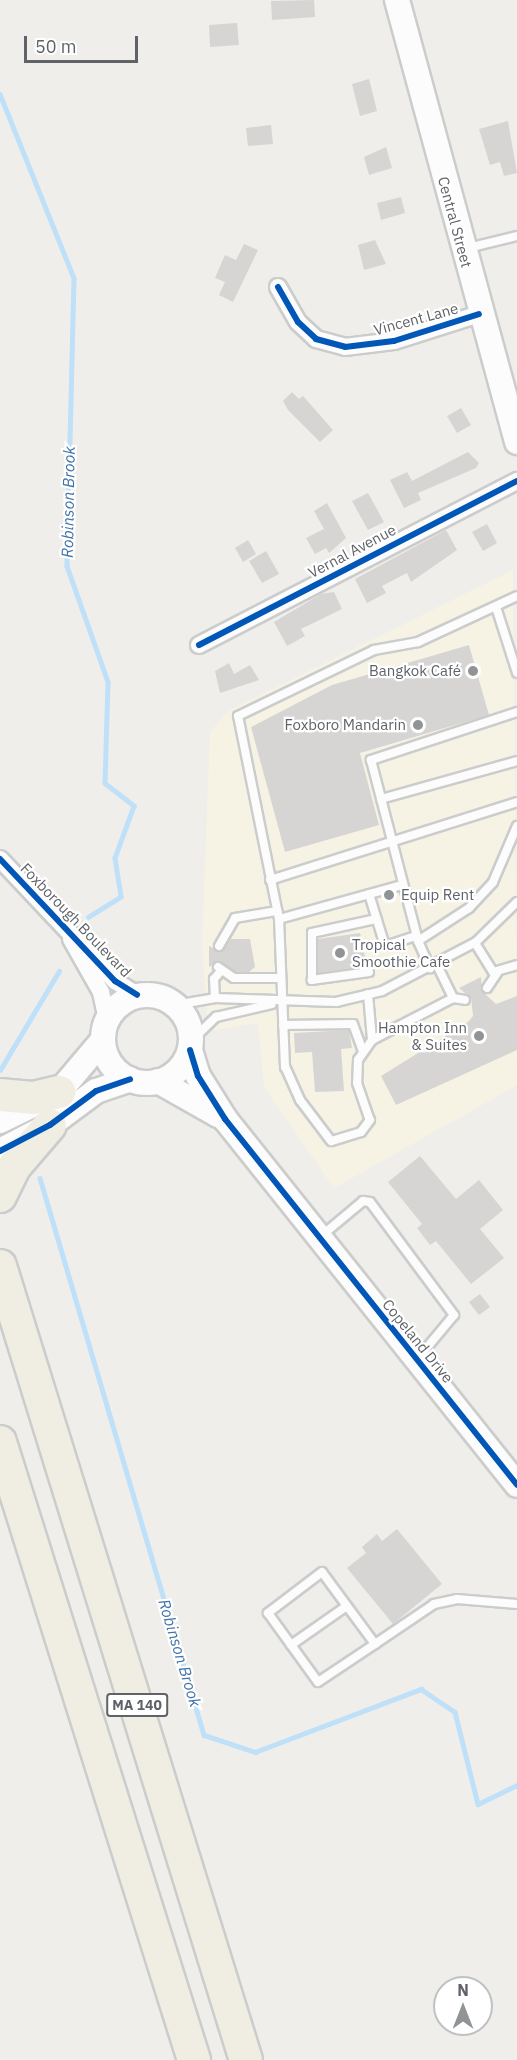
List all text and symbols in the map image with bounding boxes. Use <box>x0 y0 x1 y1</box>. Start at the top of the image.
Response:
scale bar <box>27 24 141 62</box>
text: 50 m <box>35 35 77 58</box>
street label: Central Street <box>434 174 476 270</box>
street label: Vincent Lane <box>372 299 460 339</box>
water label: Robinson Brook <box>57 446 79 558</box>
street label: Vernal Avenue <box>305 520 399 582</box>
place label: Bangkok Café <box>369 662 461 680</box>
marker: Bangkok Café <box>466 664 480 678</box>
place label: Foxboro Mandarin <box>285 716 406 734</box>
marker: Foxboro Mandarin <box>411 718 425 732</box>
street label: Foxborough Boulevard <box>17 859 135 981</box>
place label: Equip Rent <box>401 886 474 904</box>
marker: Equip Rent <box>382 888 396 902</box>
place label: Tropical Smoothie Cafe <box>352 935 450 970</box>
marker: Tropical Smoothie Cafe <box>333 946 347 960</box>
place label: Hampton Inn & Suites <box>378 1018 467 1053</box>
marker: Hampton Inn & Suites <box>472 1029 486 1043</box>
street label: Copeland Drive <box>379 1296 457 1386</box>
water label: Robinson Brook <box>155 1597 205 1709</box>
road number: MA 140 <box>106 1694 168 1716</box>
north arrow <box>433 1976 493 2036</box>
text: N <box>457 1980 469 2000</box>

